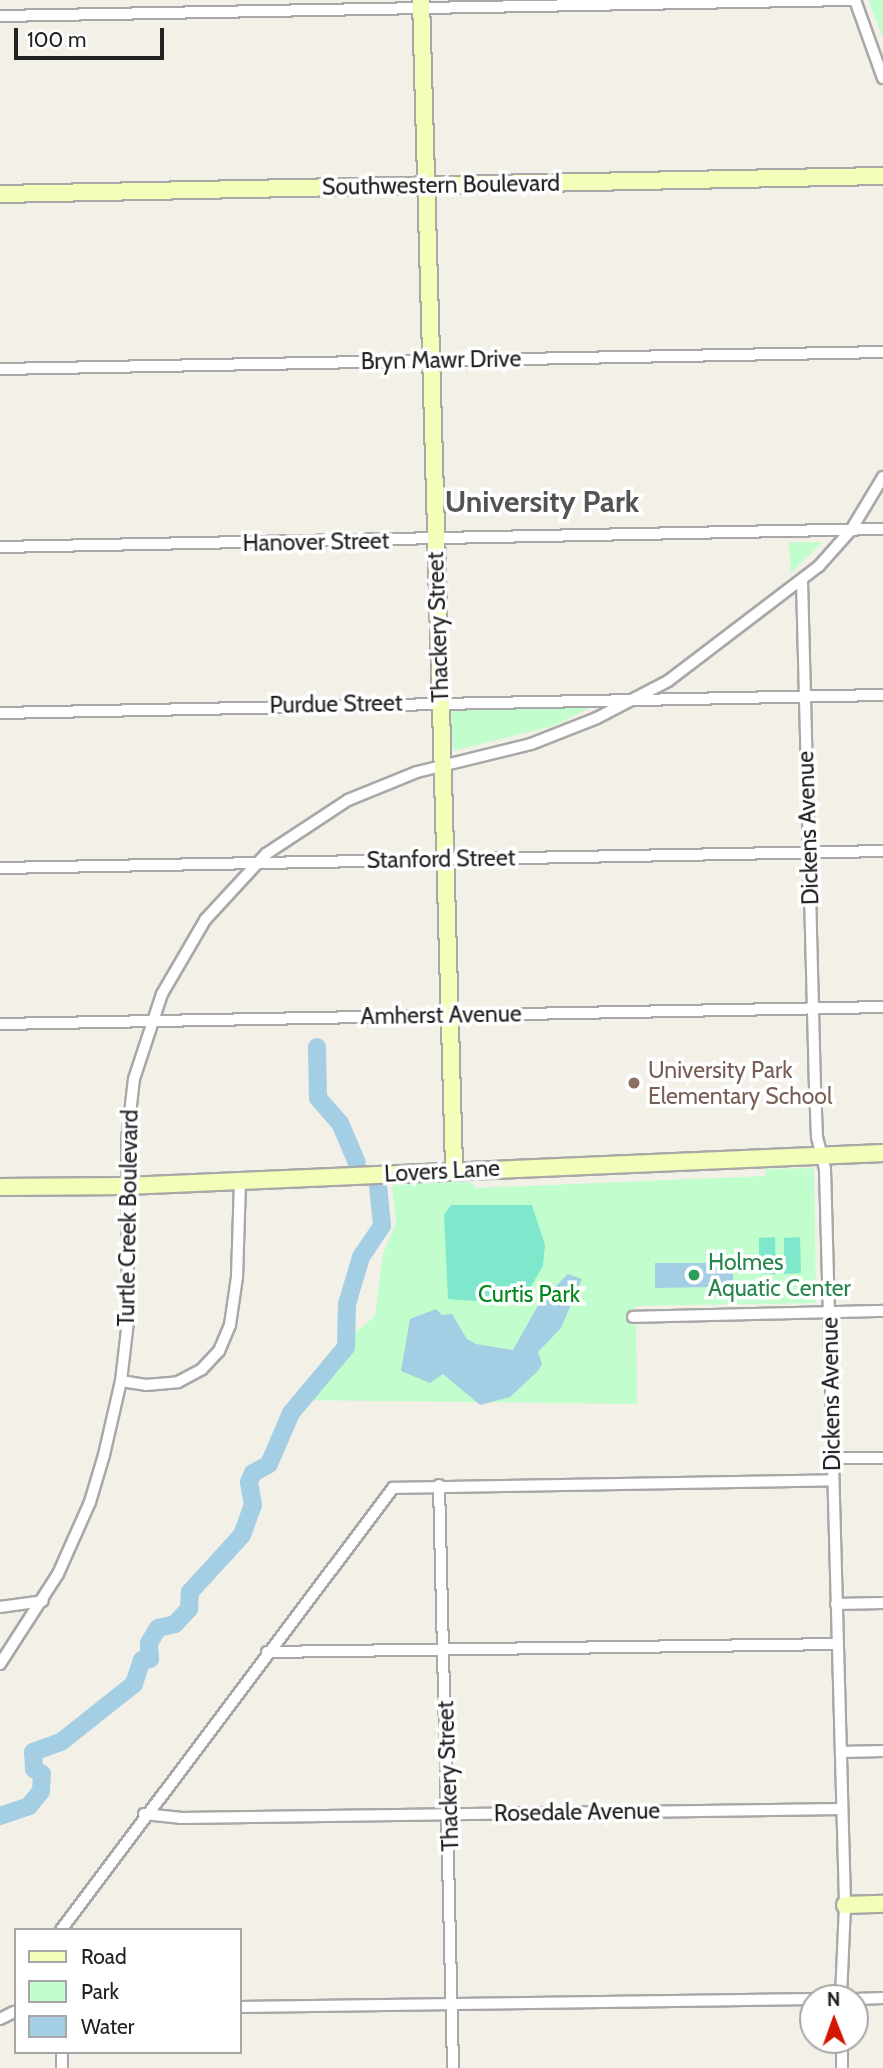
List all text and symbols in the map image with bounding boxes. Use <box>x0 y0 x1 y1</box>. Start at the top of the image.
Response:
scale bar <box>18 14 168 58</box>
text: 100 m <box>27 27 86 52</box>
street label: Southwestern Boulevard <box>322 169 560 201</box>
street label: Bryn Mawr Drive <box>361 345 521 375</box>
district label: University Park <box>445 484 639 520</box>
street label: Hanover Street <box>242 527 390 557</box>
street label: Thackery Street <box>422 551 454 703</box>
street label: Purdue Street <box>269 689 403 719</box>
street label: Dickens Avenue <box>792 751 824 905</box>
street label: Stanford Street <box>366 844 516 874</box>
street label: Amherst Avenue <box>360 1000 522 1030</box>
place label: University Park Elementary School <box>648 1056 832 1110</box>
marker: University Park Elementary School <box>626 1075 642 1091</box>
street label: Turtle Creek Boulevard <box>112 1109 144 1327</box>
street label: Lovers Lane <box>383 1154 501 1188</box>
place label: Holmes Aquatic Center <box>708 1248 851 1302</box>
marker: Holmes Aquatic Center <box>686 1267 702 1283</box>
park label: Curtis Park <box>478 1280 580 1308</box>
street label: Dickens Avenue <box>816 1317 846 1471</box>
street label: Thackery Street <box>432 1700 464 1852</box>
street label: Rosedale Avenue <box>494 1797 660 1827</box>
legend <box>14 1928 242 2054</box>
text: Road <box>81 1944 127 1969</box>
text: Park <box>81 1979 119 2004</box>
north arrow <box>799 1984 869 2054</box>
text: N <box>827 1988 841 2011</box>
text: Water <box>81 2014 134 2039</box>

